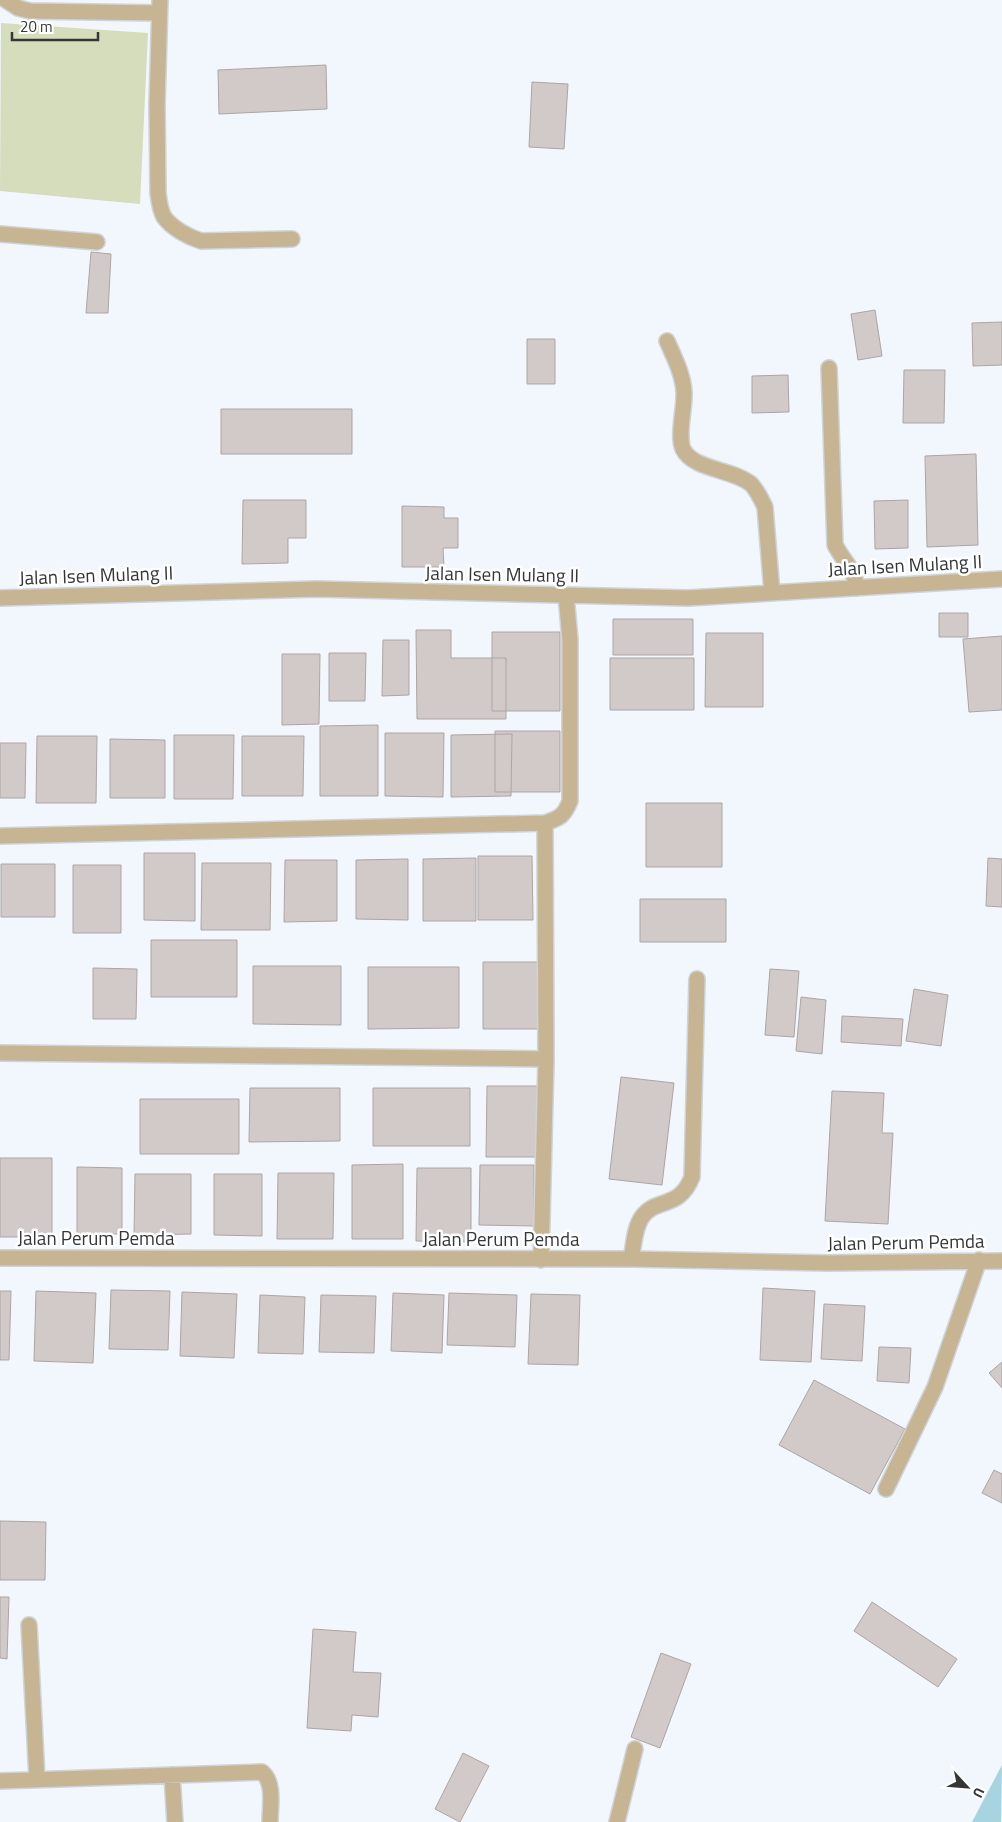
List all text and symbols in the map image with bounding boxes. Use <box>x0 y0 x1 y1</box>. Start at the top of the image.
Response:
scale bar <box>12 10 99 42</box>
text: 20 m <box>20 15 53 38</box>
street label: Jalan Isen Mulang II <box>827 546 983 583</box>
street label: Jalan Isen Mulang II <box>18 557 174 592</box>
street label: Jalan Isen Mulang II <box>425 558 579 589</box>
street label: Jalan Perum Pemda <box>17 1223 175 1252</box>
street label: Jalan Perum Pemda <box>422 1224 580 1253</box>
street label: Jalan Perum Pemda <box>827 1226 985 1257</box>
north arrow <box>942 1762 992 1812</box>
text: U <box>968 1784 991 1802</box>

